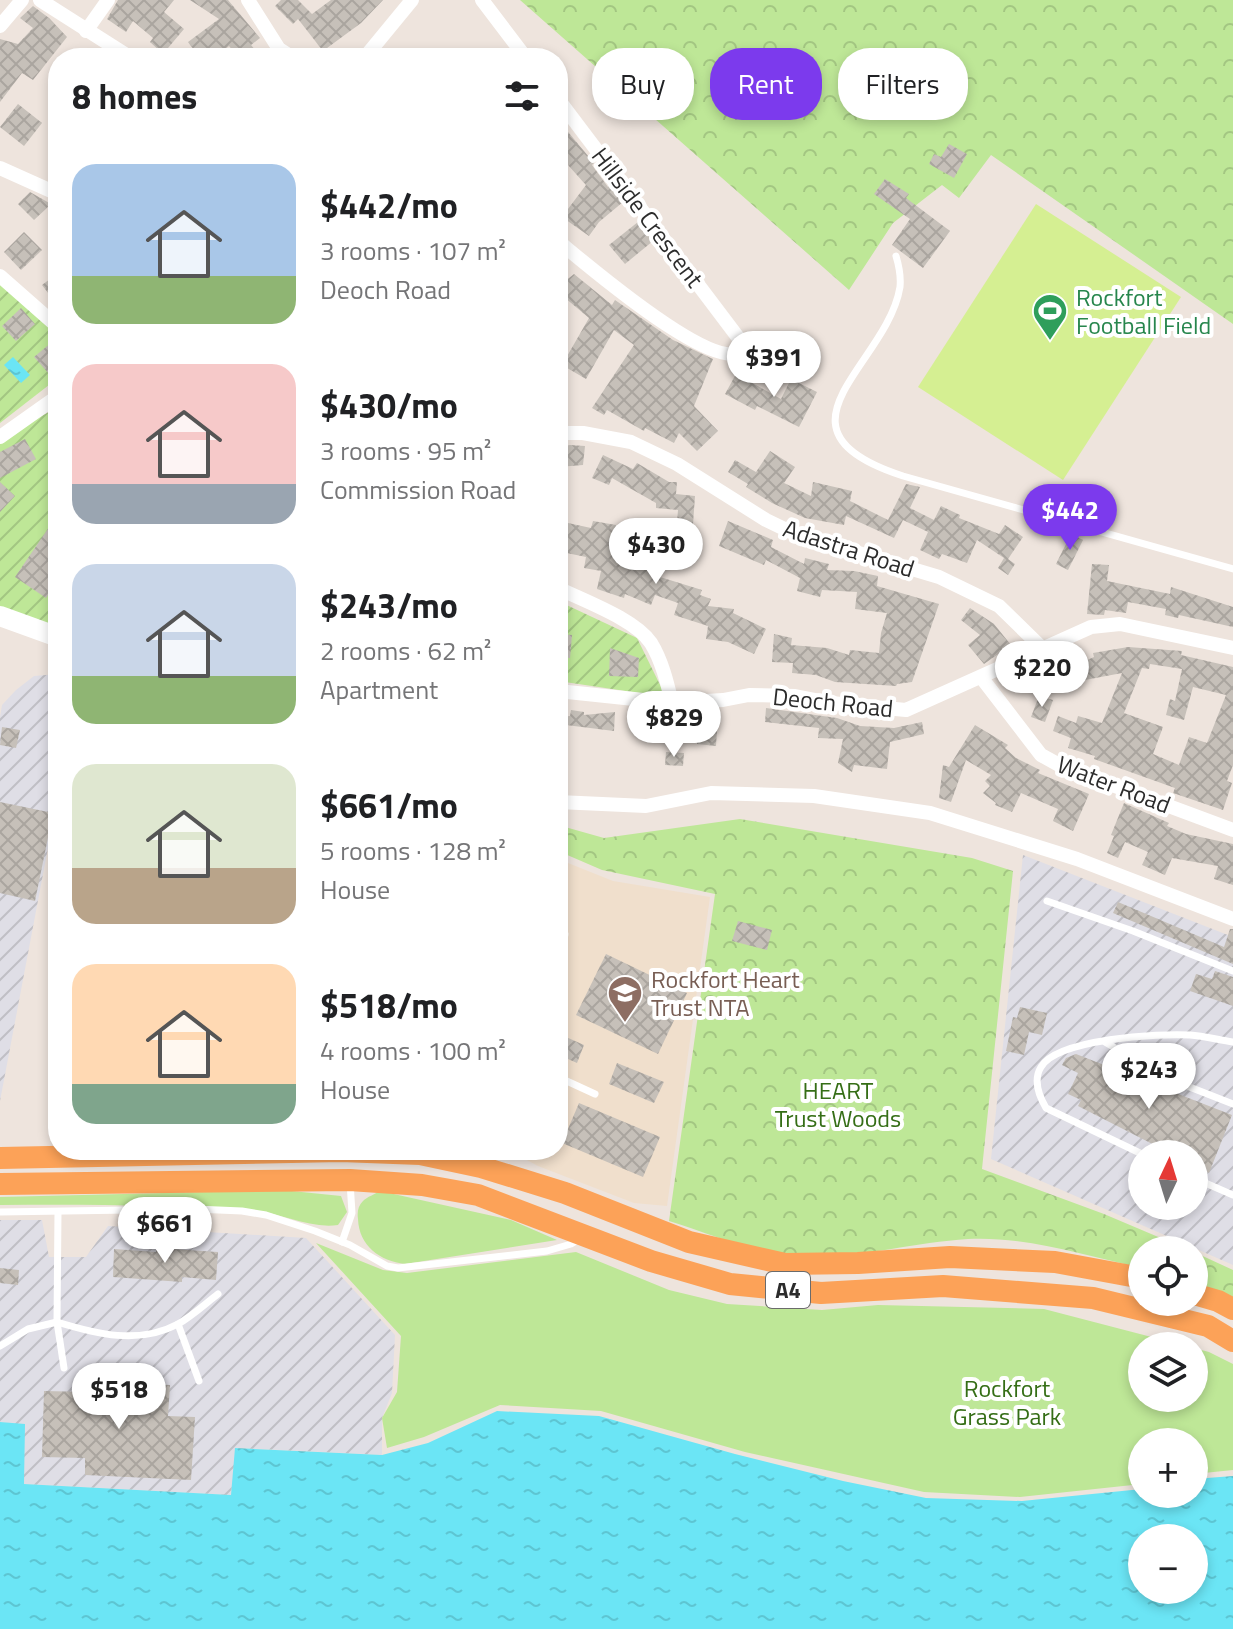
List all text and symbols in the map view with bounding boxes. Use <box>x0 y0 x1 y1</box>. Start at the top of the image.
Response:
chip: Buy <box>592 48 694 120</box>
chip: Rent <box>710 48 822 120</box>
chip: Filters <box>838 48 968 120</box>
text: 8 homes <box>72 70 197 122</box>
icon: filters <box>500 74 544 118</box>
street label: Hillside Crescent <box>583 139 713 295</box>
text: $442/mo <box>320 179 458 231</box>
icon: home <box>136 196 232 292</box>
text: 3 rooms · 107 m² <box>320 231 506 270</box>
text: Deoch Road <box>320 270 451 309</box>
place label: Rockfort Football Field <box>1076 279 1211 343</box>
sports icon: Rockfort Football Field <box>1031 292 1069 342</box>
pin: $391 <box>727 331 821 399</box>
text: $391 <box>745 337 803 376</box>
text: $430/mo <box>320 379 458 431</box>
icon: home <box>136 396 232 492</box>
text: 3 rooms · 95 m² <box>320 431 491 470</box>
text: Commission Road <box>320 470 516 509</box>
pin: $442 <box>1023 484 1117 552</box>
text: $442 <box>1041 490 1099 529</box>
street label: Adastra Road <box>779 510 919 586</box>
pin: $430 <box>609 518 703 586</box>
text: $430 <box>627 524 685 563</box>
text: $243/mo <box>320 579 458 631</box>
icon: home <box>136 596 232 692</box>
text: 2 rooms · 62 m² <box>320 631 491 670</box>
pin: $220 <box>995 641 1089 709</box>
text: $220 <box>1013 647 1071 686</box>
text: Apartment <box>320 670 438 709</box>
street label: Deoch Road <box>771 678 895 726</box>
pin: $829 <box>627 691 721 759</box>
text: $829 <box>645 697 703 736</box>
street label: Water Road <box>1052 746 1176 822</box>
text: $661/mo <box>320 779 458 831</box>
icon: home <box>136 796 232 892</box>
text: 5 rooms · 128 m² <box>320 831 506 870</box>
text: House <box>320 870 390 909</box>
place label: Rockfort Heart Trust NTA <box>651 961 800 1025</box>
school or university icon: Rockfort Heart Trust NTA <box>606 974 644 1024</box>
text: $518/mo <box>320 979 458 1031</box>
icon: home <box>136 996 232 1092</box>
text: 4 rooms · 100 m² <box>320 1031 506 1070</box>
pin: $243 <box>1102 1043 1196 1111</box>
text: $243 <box>1120 1049 1178 1088</box>
text: House <box>320 1070 390 1109</box>
park label: HEART Trust Woods <box>775 1072 901 1136</box>
north arrow <box>1128 1140 1208 1220</box>
map controls <box>1128 1140 1208 1604</box>
pin: $661 <box>118 1197 212 1265</box>
text: $661 <box>136 1203 194 1242</box>
button: locate <box>1128 1236 1208 1316</box>
road number: A4 <box>766 1272 810 1308</box>
button: layers <box>1128 1332 1208 1412</box>
pin: $518 <box>72 1363 166 1431</box>
text: $518 <box>90 1369 148 1408</box>
park label: Rockfort Grass Park <box>953 1370 1062 1434</box>
button: + <box>1128 1428 1208 1508</box>
button: − <box>1128 1524 1208 1604</box>

